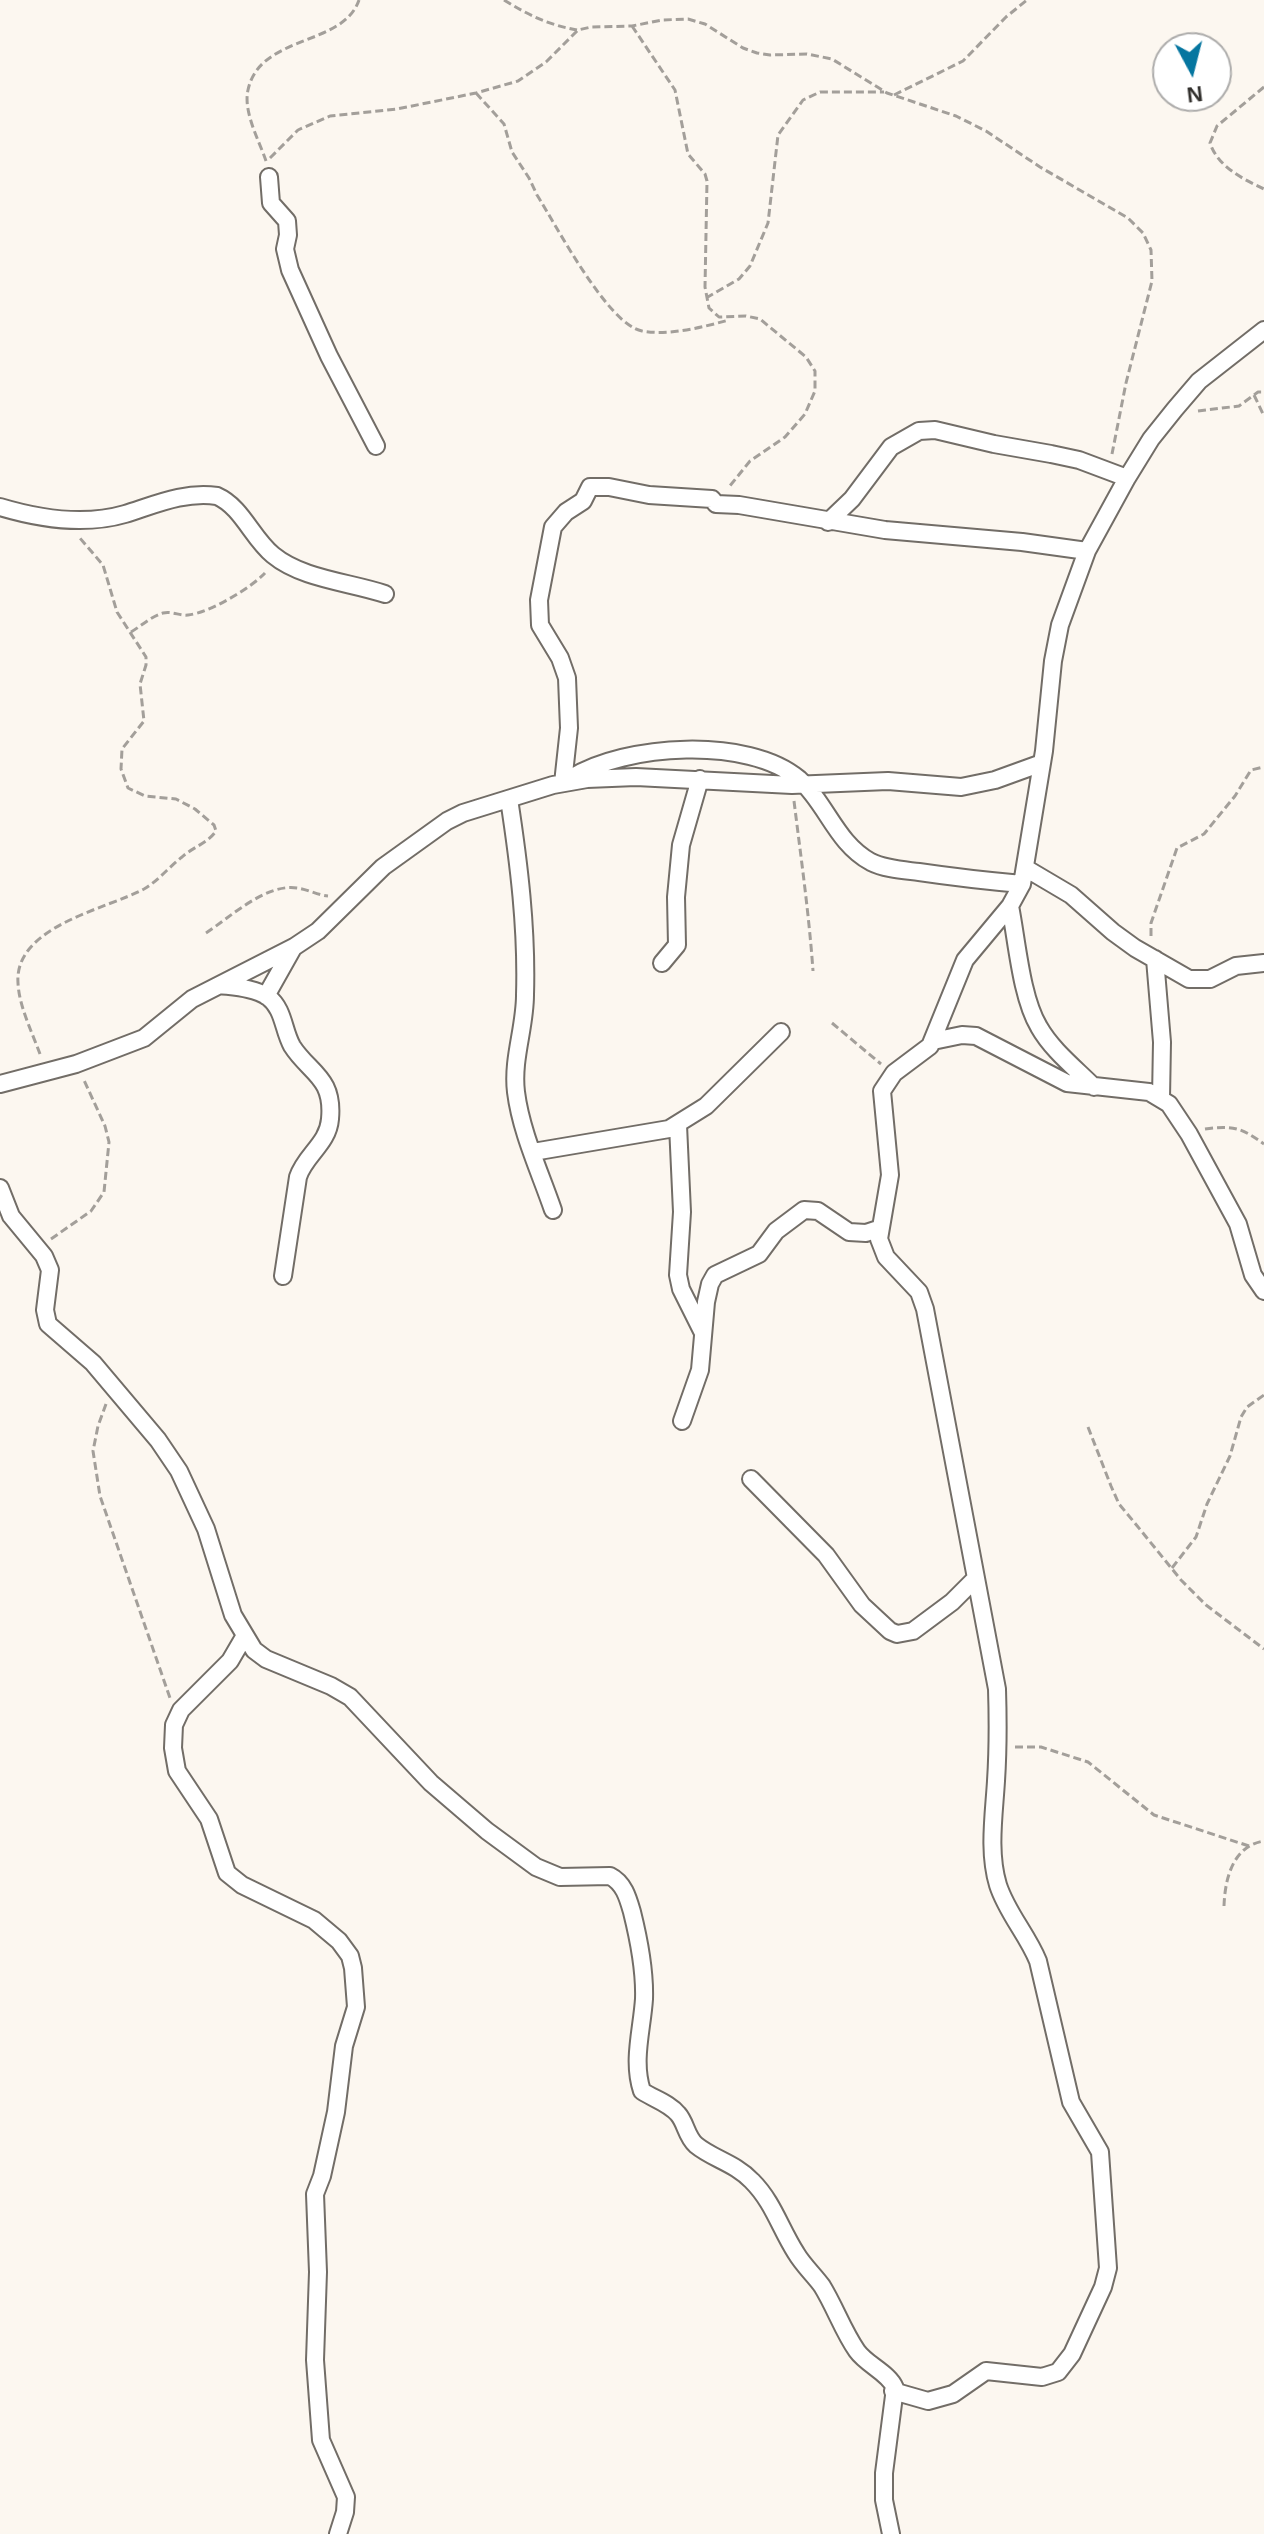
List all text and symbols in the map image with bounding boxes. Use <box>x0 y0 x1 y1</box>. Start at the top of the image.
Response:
north arrow <box>1152 32 1232 112</box>
text: N <box>1185 81 1204 108</box>

